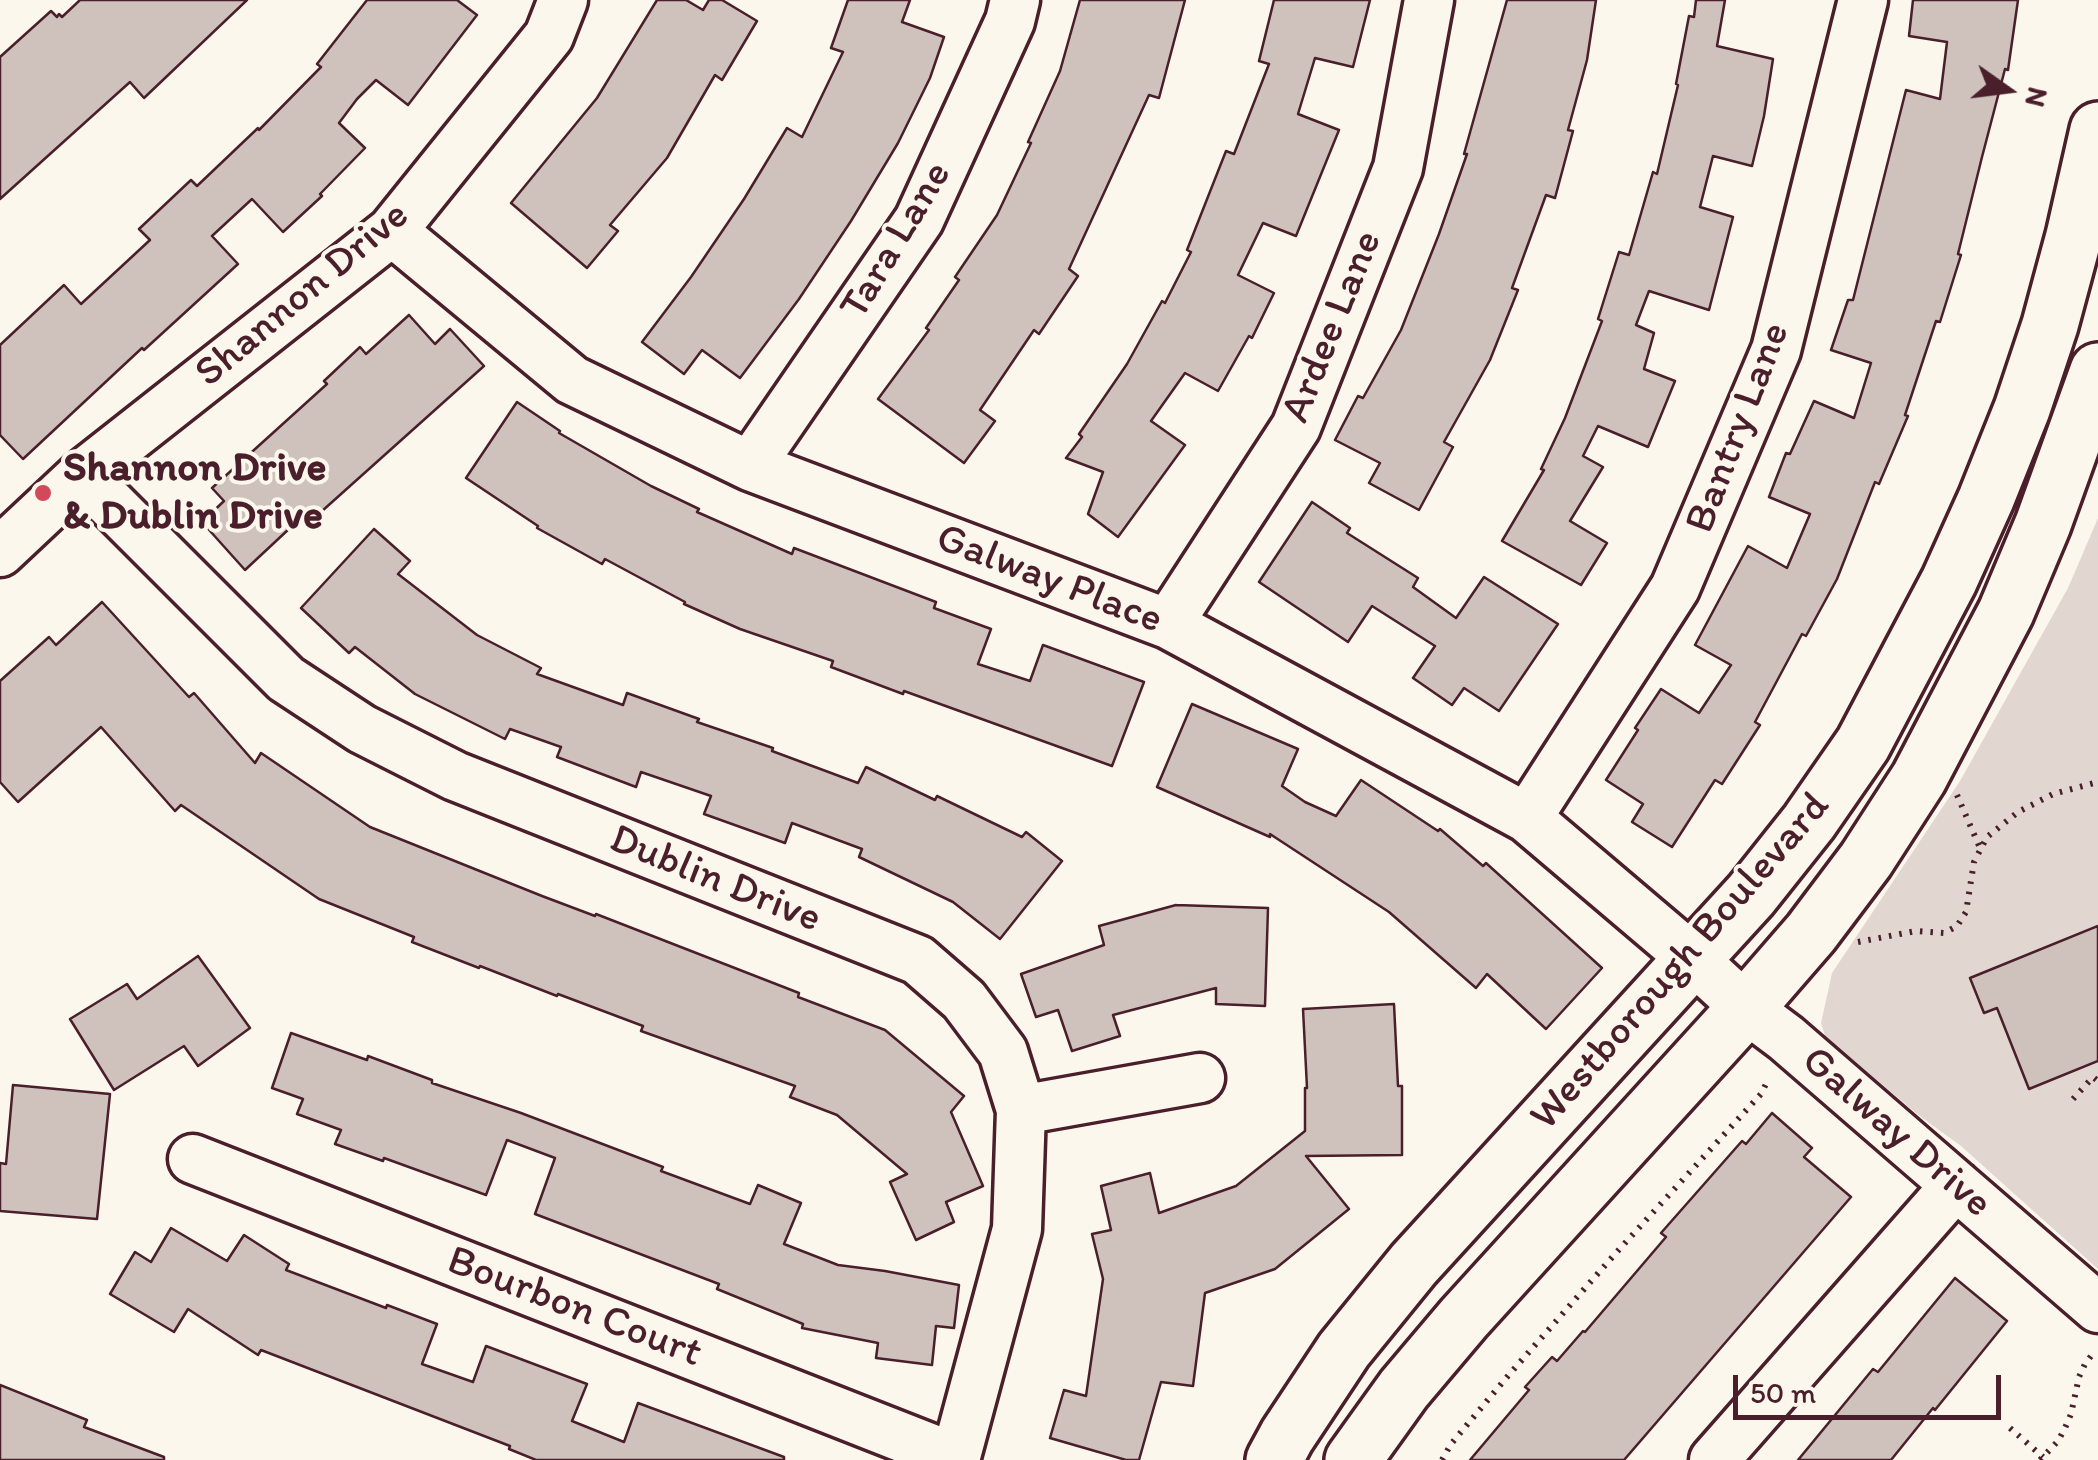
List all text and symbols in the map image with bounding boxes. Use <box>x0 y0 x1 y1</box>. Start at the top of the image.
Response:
north arrow <box>1958 40 2058 140</box>
text: N <box>2018 84 2056 111</box>
street label: Tara Lane <box>830 153 964 329</box>
street label: Shannon Drive <box>186 191 420 399</box>
street label: Ardee Lane <box>1272 224 1394 430</box>
street label: Bantry Lane <box>1676 316 1802 540</box>
place label: Shannon Drive & Dublin Drive <box>63 444 326 542</box>
marker: Shannon Drive & Dublin Drive <box>32 482 54 504</box>
street label: Galway Place <box>929 514 1169 646</box>
street label: Westborough Boulevard <box>1520 783 1842 1141</box>
street label: Dublin Drive <box>602 815 828 945</box>
street label: Galway Drive <box>1790 1037 2002 1229</box>
street label: Bourbon Court <box>440 1236 708 1380</box>
scale bar <box>1738 1355 2006 1417</box>
text: 50 m <box>1750 1374 1816 1411</box>

